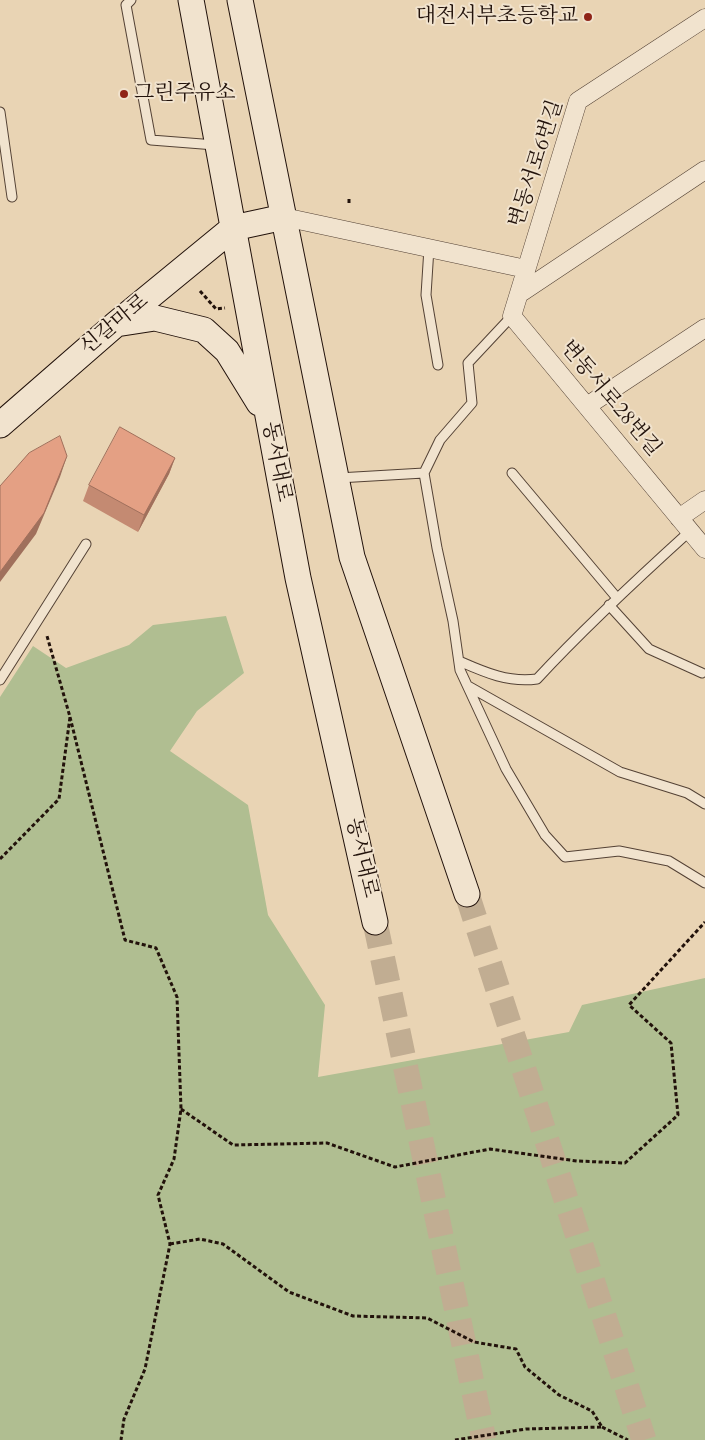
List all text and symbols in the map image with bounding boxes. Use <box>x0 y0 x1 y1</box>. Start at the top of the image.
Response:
place label: 대전서부초등학교 <box>416 4 578 30</box>
marker: 대전서부초등학교 <box>582 11 594 23</box>
place label: 그린주유소 <box>134 81 235 107</box>
marker: 그린주유소 <box>118 88 130 100</box>
street label: 변동서로6번길 <box>505 97 569 231</box>
street label: 신갈마로 <box>76 289 154 361</box>
street label: 변동서로28번길 <box>554 336 666 462</box>
street label: 동서대로 <box>256 420 296 504</box>
street label: 동서대로 <box>340 816 382 900</box>

